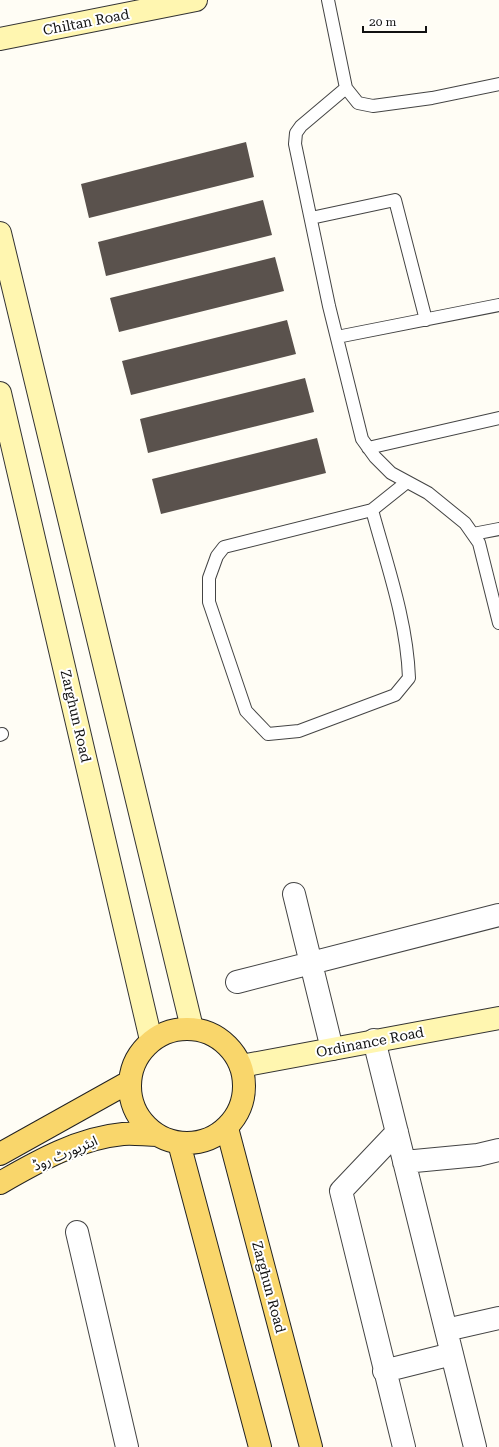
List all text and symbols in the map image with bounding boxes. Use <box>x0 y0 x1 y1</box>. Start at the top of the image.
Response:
street label: Chiltan Road <box>41 6 131 38</box>
scale bar <box>363 8 426 34</box>
text: 20 m <box>369 15 396 29</box>
street label: Zarghun Road <box>58 668 94 764</box>
street label: Ordinance Road <box>315 1024 425 1060</box>
street label: ایئرپورٹ روڈ <box>30 1132 101 1176</box>
street label: Zarghun Road <box>249 1239 289 1335</box>

